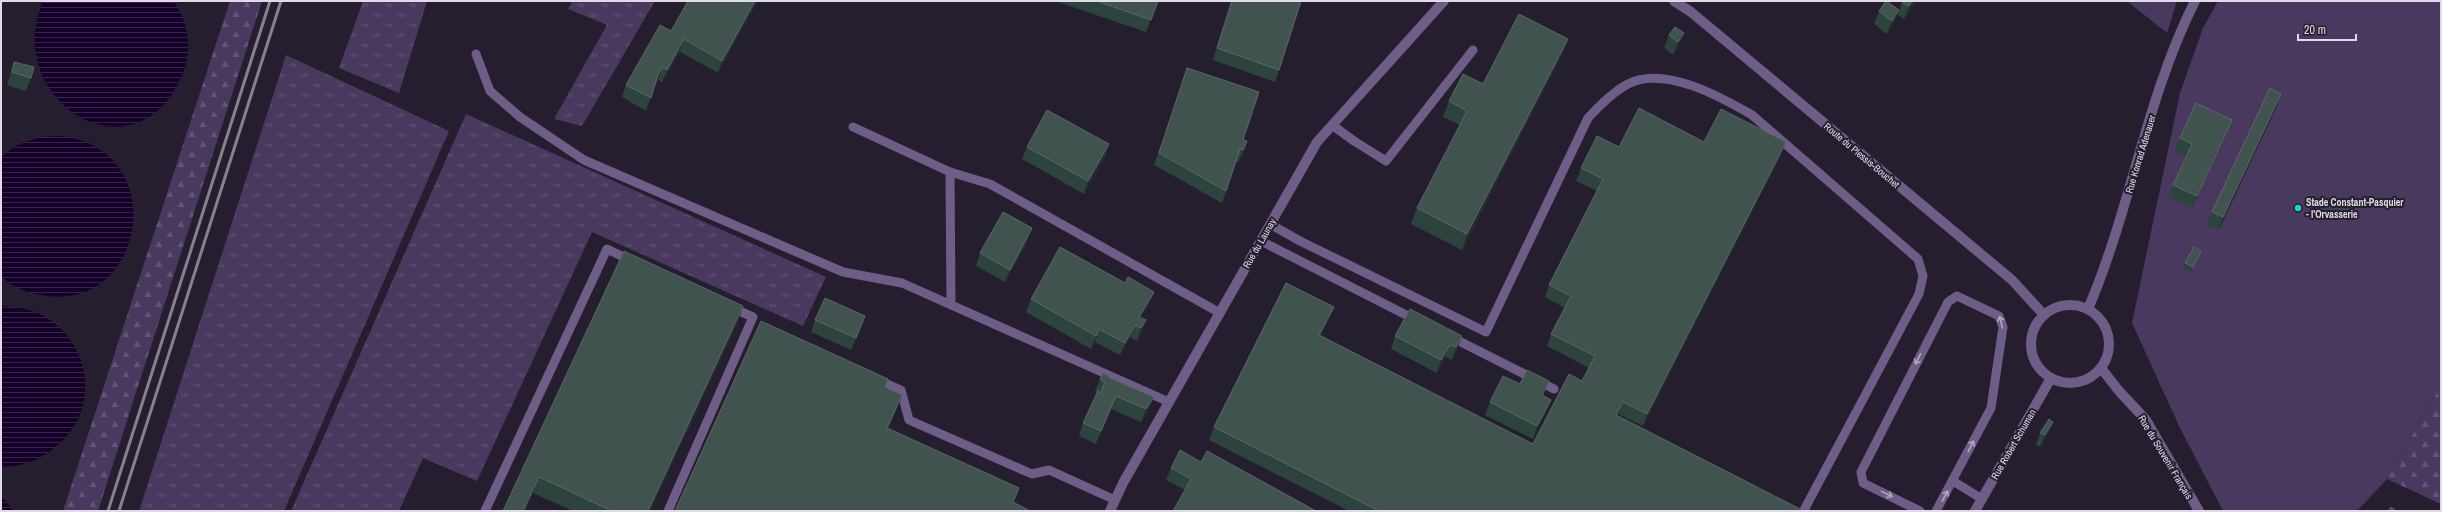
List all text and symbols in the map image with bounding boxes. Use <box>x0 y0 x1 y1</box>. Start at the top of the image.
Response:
scale bar <box>2298 16 2356 42</box>
text: 20 m <box>2304 22 2326 38</box>
street label: Rue Konrad Adenauer <box>2122 113 2159 195</box>
street label: Route du Plessis-Bouchet <box>1821 120 1903 191</box>
place label: Stade Constant-Pasquier - l'Orvasserie <box>2306 196 2404 221</box>
marker: Stade Constant-Pasquier - l'Orvasserie <box>2293 203 2303 213</box>
street label: Rue du Launay <box>1240 215 1279 271</box>
one-way arrow <box>1996 316 2004 329</box>
one-way arrow <box>1914 353 1922 365</box>
street label: Rue Robert Schuman <box>1988 407 2039 482</box>
street label: Rue du Souvenir Français <box>2135 413 2196 502</box>
one-way arrow <box>1968 441 1975 453</box>
one-way arrow <box>1941 490 1949 502</box>
one-way arrow <box>1881 491 1893 499</box>

